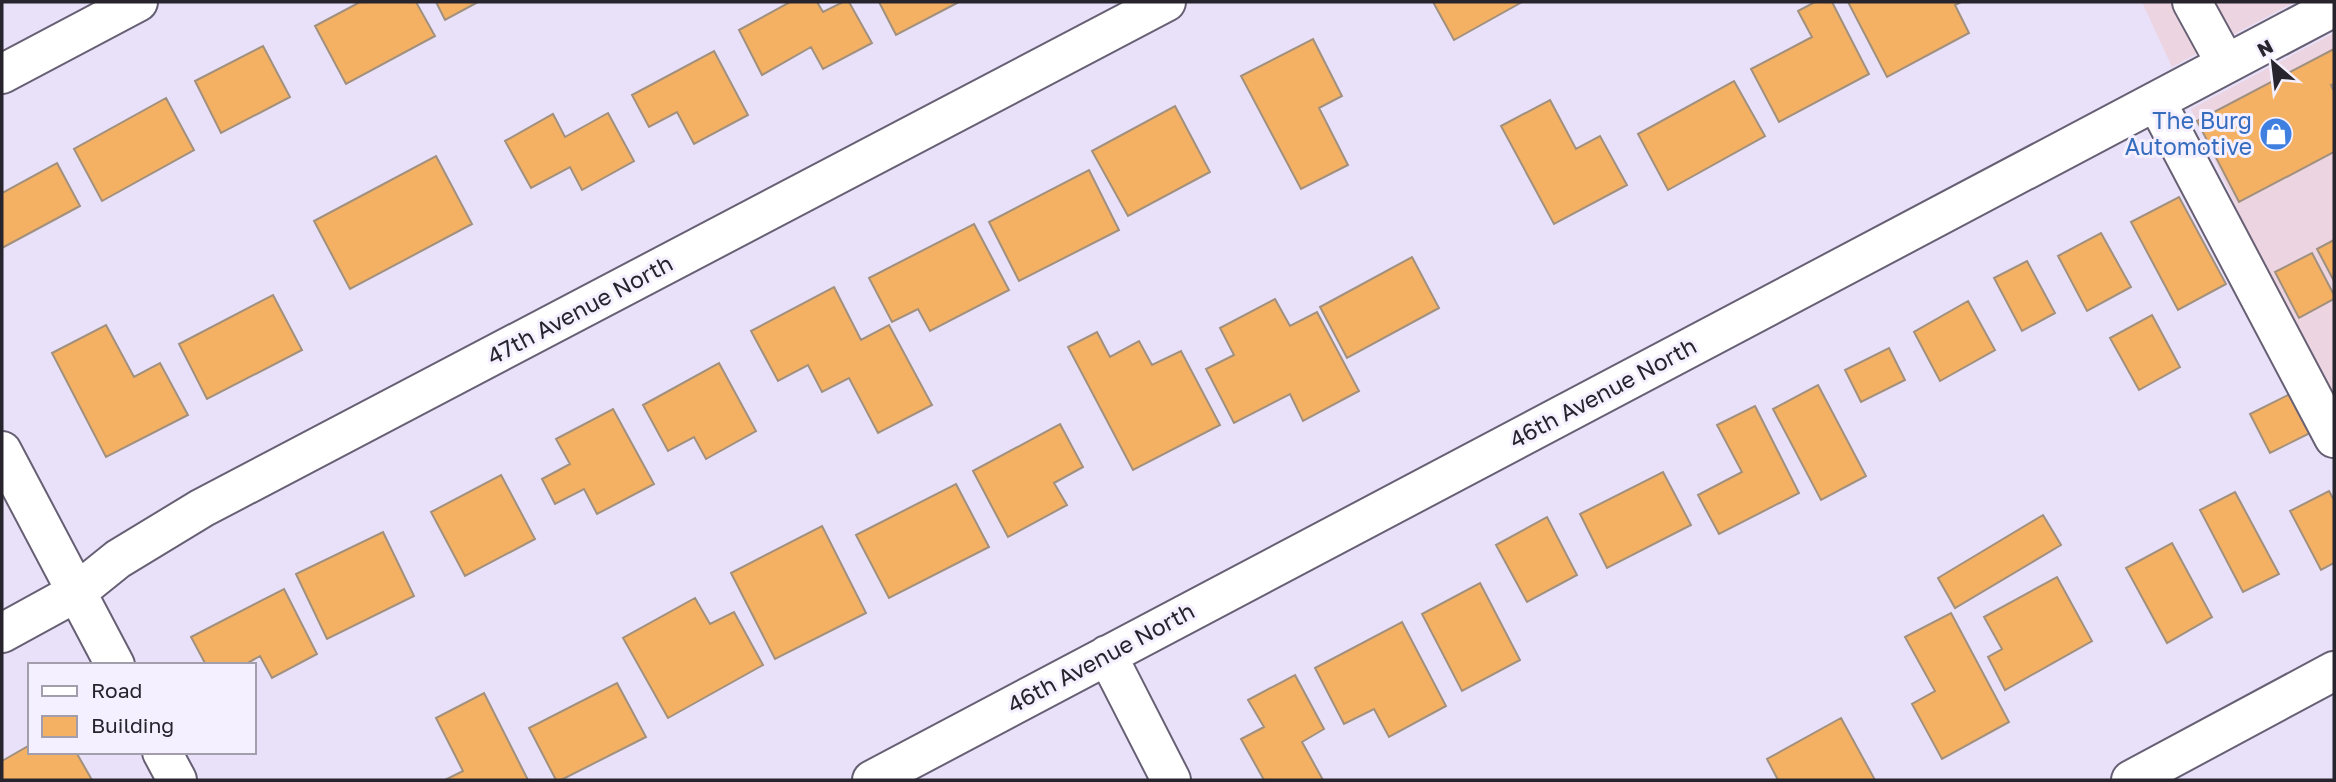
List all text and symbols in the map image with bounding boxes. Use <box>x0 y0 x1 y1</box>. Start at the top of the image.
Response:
north arrow <box>2238 28 2308 98</box>
text: N <box>2253 34 2277 61</box>
place label: The Burg Automotive <box>2125 106 2252 160</box>
shop icon: The Burg Automotive <box>2257 115 2295 153</box>
street label: 47th Avenue North <box>482 248 677 370</box>
street label: 46th Avenue North <box>1504 331 1701 453</box>
street label: 46th Avenue North <box>1002 596 1199 718</box>
legend <box>28 663 256 754</box>
text: Road <box>91 677 142 703</box>
text: Building <box>91 712 174 738</box>

